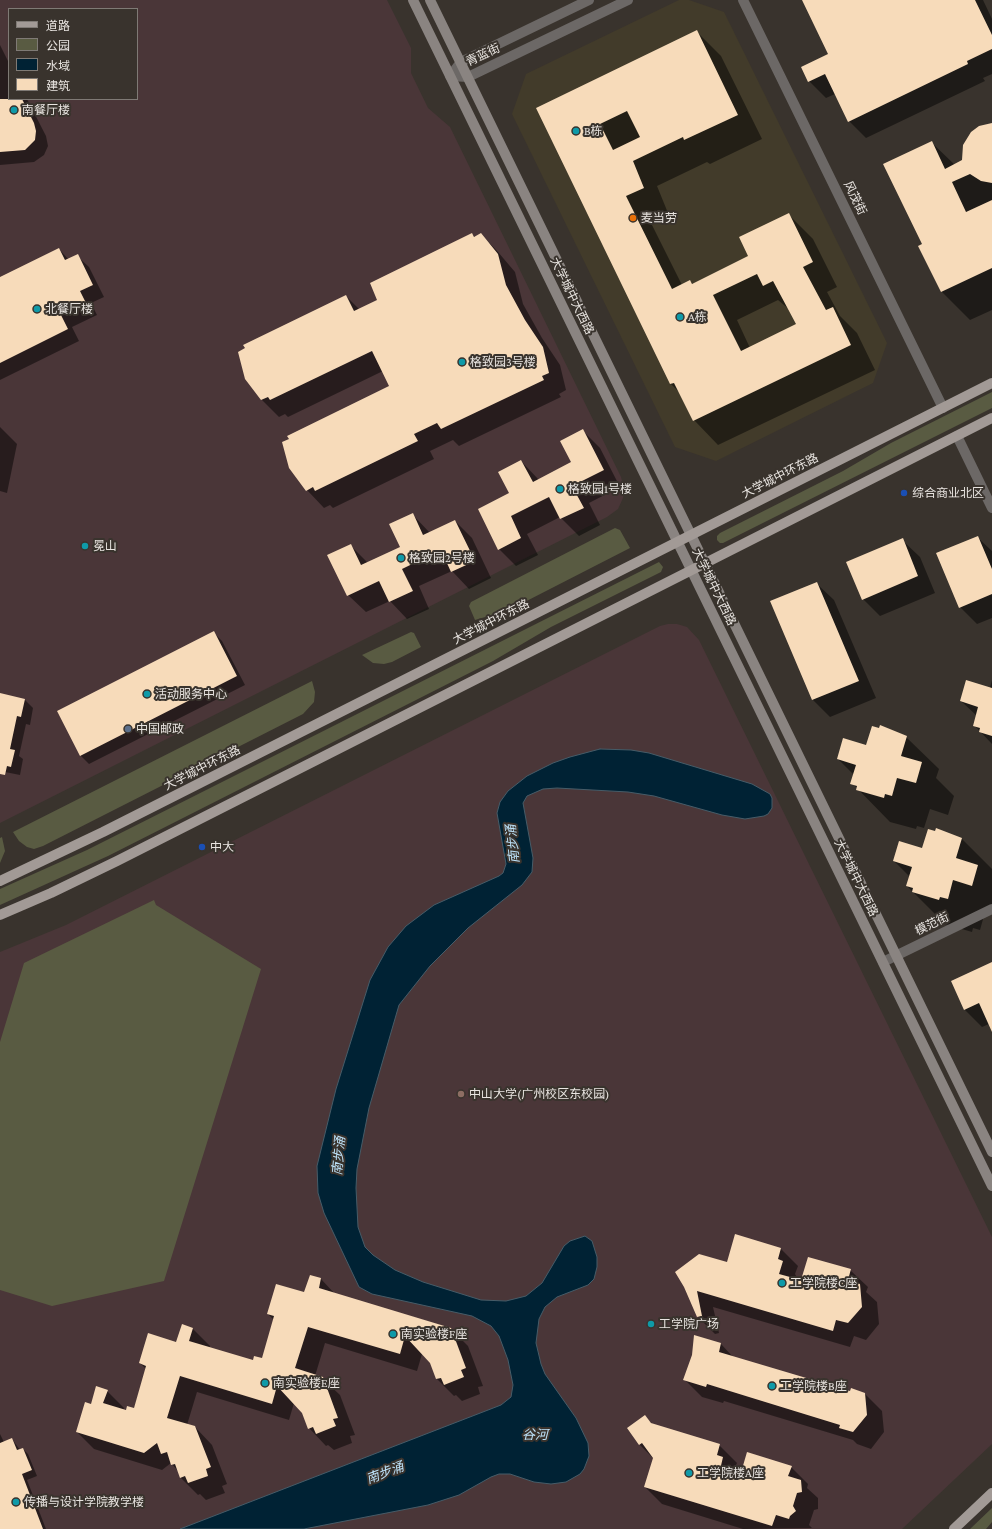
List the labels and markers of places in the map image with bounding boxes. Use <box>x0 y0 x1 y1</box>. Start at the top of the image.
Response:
place label: 南餐厅楼 <box>22 103 70 117</box>
marker: 南餐厅楼 <box>9 105 19 115</box>
place label: B栋 <box>584 124 603 138</box>
marker: B栋 <box>571 126 581 136</box>
place label: 麦当劳 <box>641 211 677 225</box>
marker: 麦当劳 <box>628 213 638 223</box>
place label: 北餐厅楼 <box>45 302 93 316</box>
marker: 北餐厅楼 <box>32 304 42 314</box>
place label: A栋 <box>688 310 707 324</box>
marker: A栋 <box>675 312 685 322</box>
place label: 格致园3号楼 <box>470 355 536 369</box>
marker: 格致园3号楼 <box>457 357 467 367</box>
place label: 格致园1号楼 <box>568 482 632 496</box>
marker: 格致园1号楼 <box>555 484 565 494</box>
place label: 综合商业北区 <box>912 486 984 500</box>
marker: 综合商业北区 <box>899 488 909 498</box>
place label: 冕山 <box>93 539 117 553</box>
marker: 冕山 <box>80 541 90 551</box>
place label: 格致园2号楼 <box>409 551 475 565</box>
marker: 格致园2号楼 <box>396 553 406 563</box>
place label: 活动服务中心 <box>155 687 227 701</box>
marker: 活动服务中心 <box>142 689 152 699</box>
place label: 中国邮政 <box>136 722 184 736</box>
marker: 中国邮政 <box>123 724 133 734</box>
place label: 中大 <box>210 840 234 854</box>
marker: 中大 <box>197 842 207 852</box>
place label: 中山大学(广州校区东校园) <box>469 1087 609 1101</box>
marker: 中山大学(广州校区东校园) <box>456 1089 466 1099</box>
place label: 工学院楼C座 <box>790 1276 857 1290</box>
marker: 工学院楼C座 <box>777 1278 787 1288</box>
place label: 工学院广场 <box>659 1317 719 1331</box>
marker: 工学院广场 <box>646 1319 656 1329</box>
place label: 南实验楼F座 <box>401 1327 467 1341</box>
marker: 南实验楼F座 <box>388 1329 398 1339</box>
place label: 南实验楼E座 <box>273 1376 340 1390</box>
marker: 南实验楼E座 <box>260 1378 270 1388</box>
place label: 工学院楼B座 <box>780 1379 847 1393</box>
marker: 工学院楼B座 <box>767 1381 777 1391</box>
place label: 工学院楼A座 <box>697 1466 764 1480</box>
marker: 工学院楼A座 <box>684 1468 694 1478</box>
place label: 传播与设计学院教学楼 <box>24 1495 144 1509</box>
marker: 传播与设计学院教学楼 <box>11 1497 21 1507</box>

